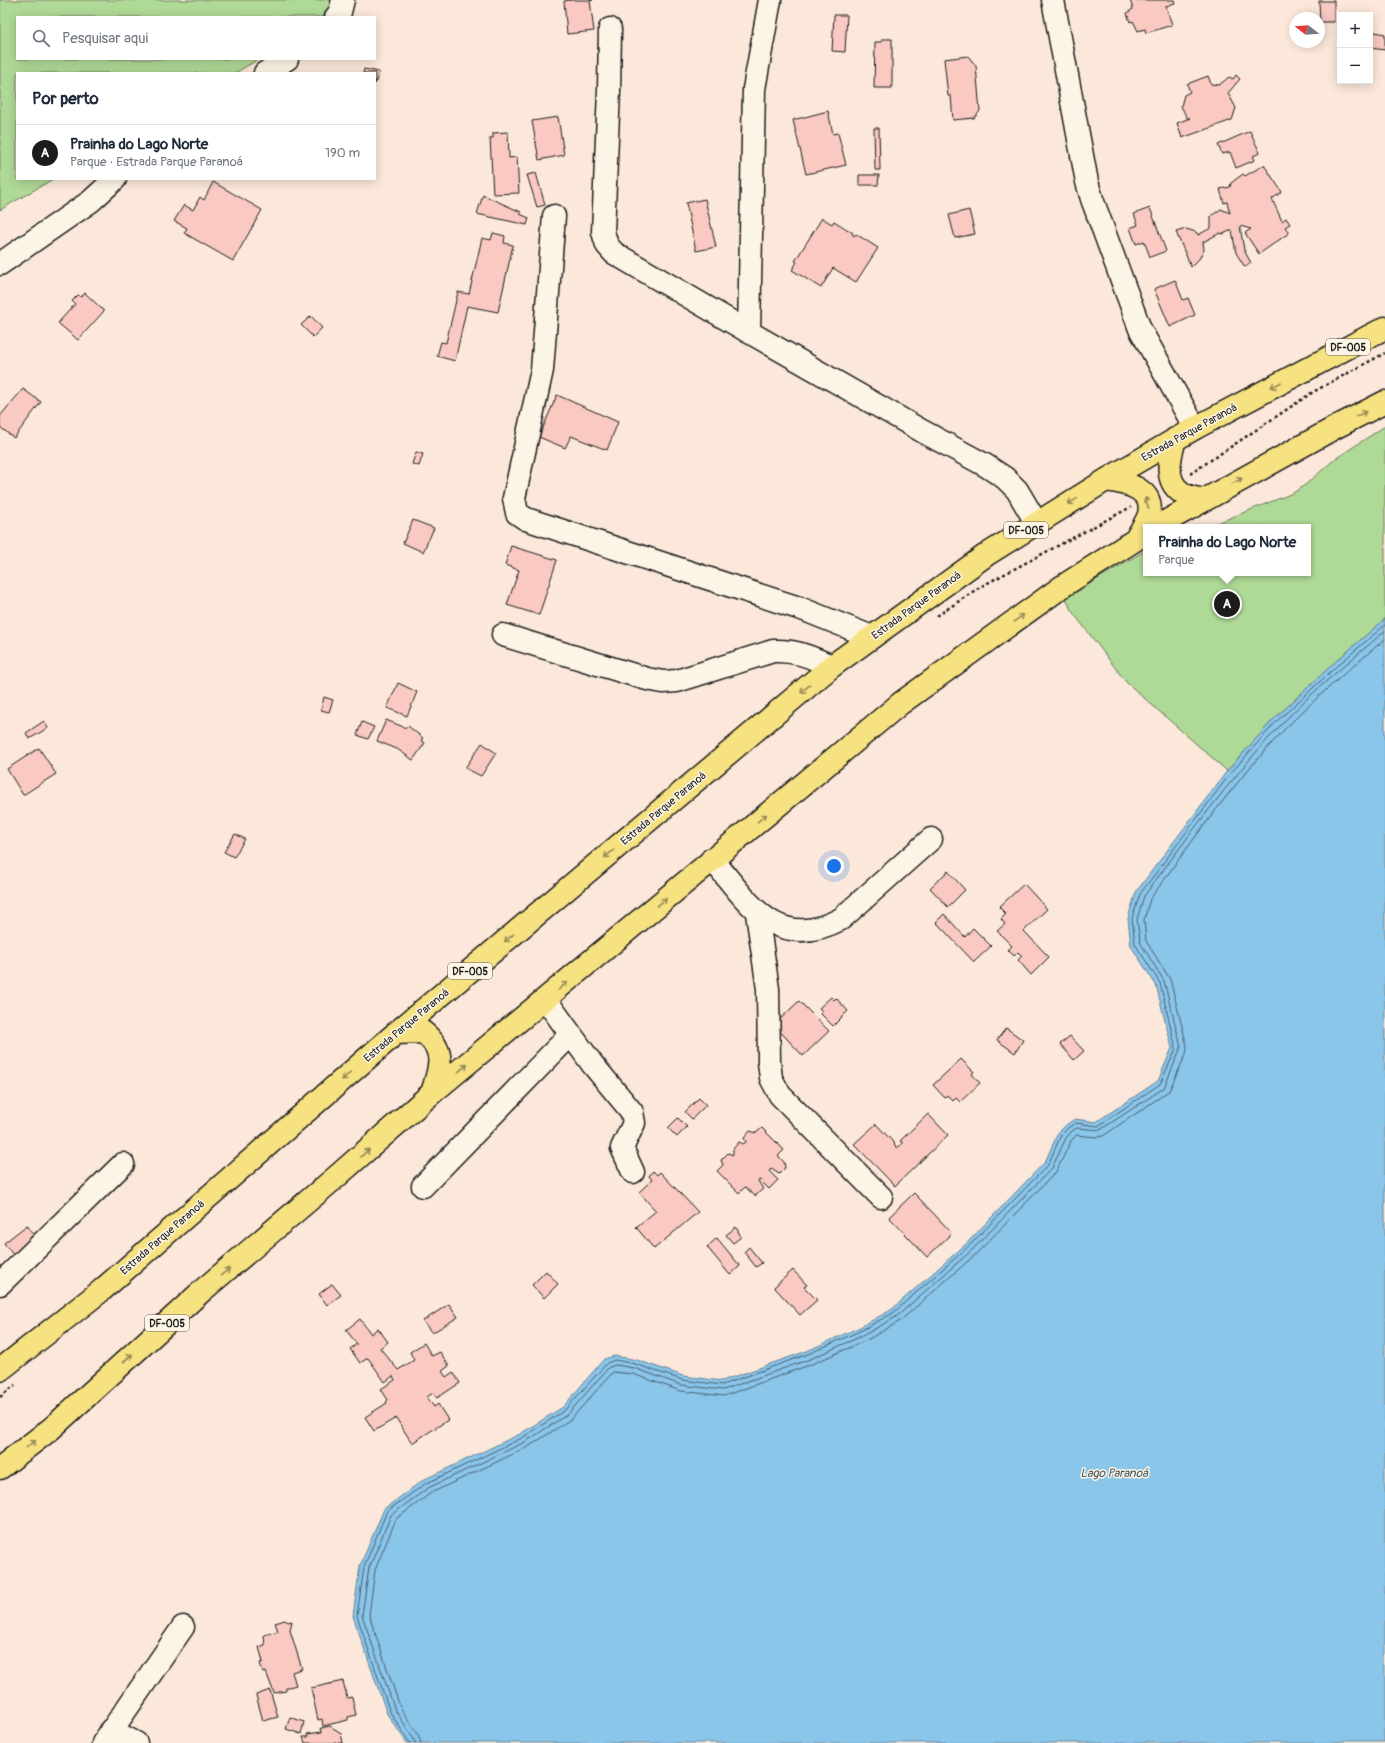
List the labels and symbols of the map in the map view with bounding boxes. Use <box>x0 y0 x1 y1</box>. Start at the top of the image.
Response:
north arrow <box>1289 12 1325 48</box>
road number: DF-005 <box>1326 339 1370 355</box>
one-way arrow <box>1270 381 1282 389</box>
street label: Estrada Parque Paranoá <box>1139 401 1239 464</box>
one-way arrow <box>1355 410 1367 417</box>
one-way arrow <box>1231 477 1243 485</box>
one-way arrow <box>1068 497 1079 505</box>
one-way arrow <box>1143 497 1150 510</box>
road number: DF-005 <box>1004 522 1048 538</box>
street label: Estrada Parque Paranoá <box>869 569 963 642</box>
pin: A <box>1214 589 1240 619</box>
one-way arrow <box>1013 614 1024 622</box>
one-way arrow <box>799 684 810 693</box>
street label: Estrada Parque Paranoá <box>618 769 709 848</box>
one-way arrow <box>756 814 767 823</box>
one-way arrow <box>604 849 614 858</box>
your location <box>824 856 844 876</box>
one-way arrow <box>657 897 667 906</box>
one-way arrow <box>504 933 515 942</box>
road number: DF-005 <box>448 963 492 979</box>
one-way arrow <box>557 981 568 990</box>
street label: Estrada Parque Paranoá <box>361 986 452 1065</box>
one-way arrow <box>457 1064 468 1073</box>
one-way arrow <box>341 1072 352 1081</box>
one-way arrow <box>359 1148 370 1157</box>
street label: Estrada Parque Paranoá <box>118 1197 207 1277</box>
one-way arrow <box>220 1267 230 1276</box>
road number: DF-005 <box>145 1315 189 1331</box>
one-way arrow <box>123 1354 133 1363</box>
one-way arrow <box>25 1440 36 1449</box>
water label: Lago Paranoá <box>1080 1466 1149 1481</box>

